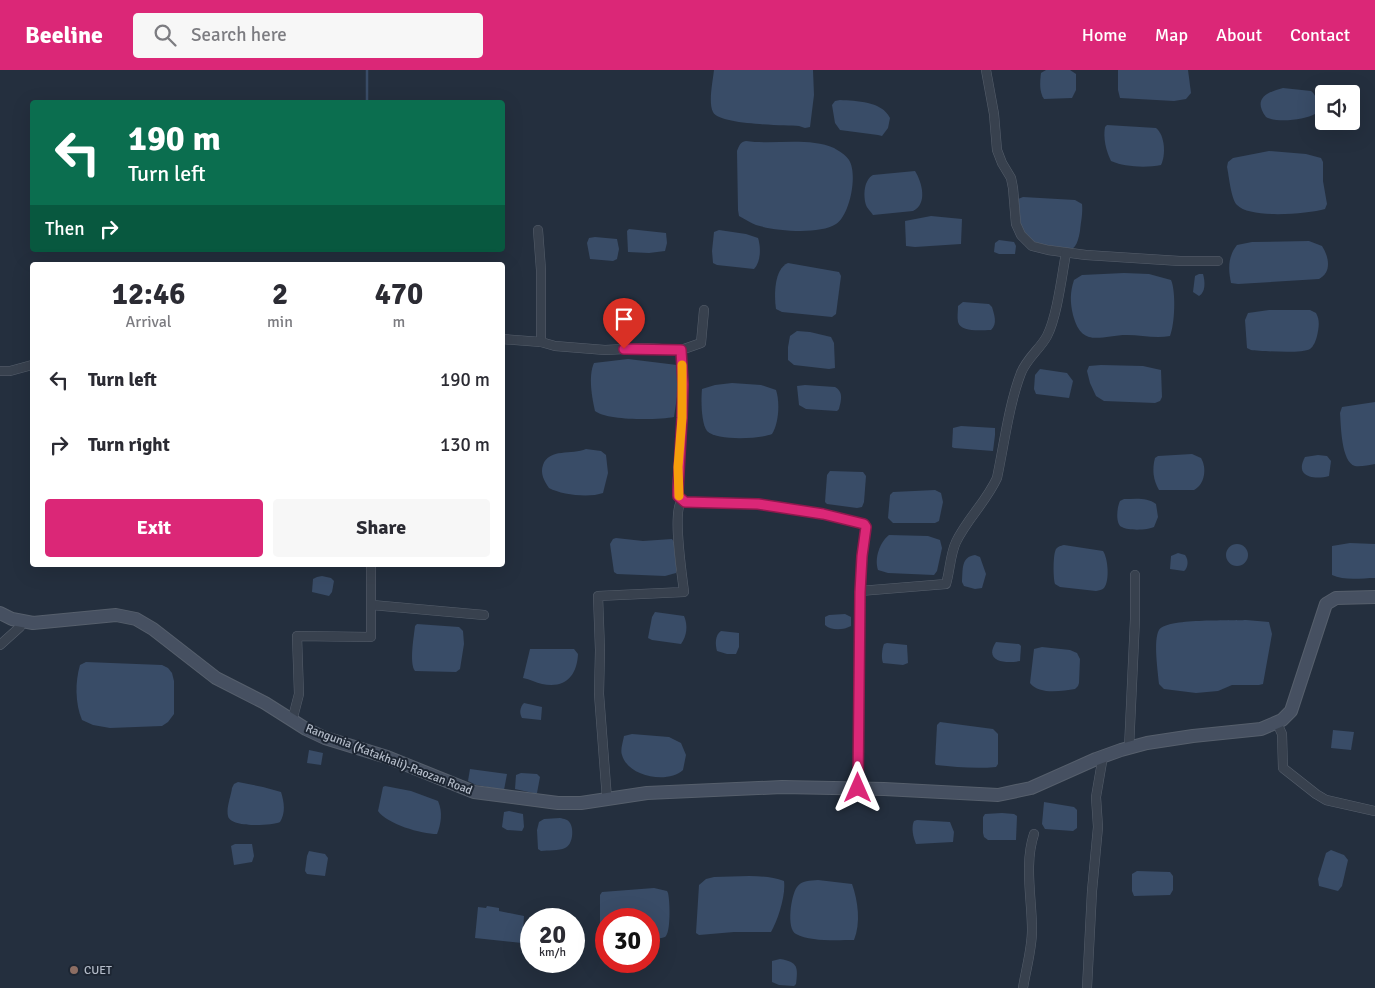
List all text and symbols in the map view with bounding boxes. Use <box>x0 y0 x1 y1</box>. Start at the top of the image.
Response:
search box <box>133 13 483 58</box>
text: Beeline <box>25 20 103 50</box>
icon: search <box>151 21 179 49</box>
text: Search here <box>191 23 287 47</box>
text: Home <box>1082 24 1127 46</box>
text: Map <box>1155 24 1188 46</box>
text: About <box>1216 24 1262 46</box>
text: Contact <box>1290 24 1350 46</box>
map controls <box>1315 85 1360 130</box>
button: sound <box>1315 85 1360 130</box>
text: 190 m <box>128 117 221 160</box>
icon: left <box>45 120 110 185</box>
text: Turn left <box>128 160 206 187</box>
icon: right <box>95 215 123 243</box>
text: Then <box>45 217 85 241</box>
text: 12:46 <box>112 276 185 313</box>
text: 2 <box>272 276 288 313</box>
text: 470 <box>375 276 423 313</box>
pin <box>603 298 645 349</box>
icon: arrive <box>610 305 638 333</box>
text: Arrival <box>125 312 172 332</box>
text: min <box>267 312 293 332</box>
text: m <box>393 312 405 332</box>
icon: left <box>45 366 73 394</box>
text: Turn left <box>88 368 157 392</box>
text: 190 m <box>440 368 490 392</box>
icon: right <box>45 431 73 459</box>
text: Turn right <box>88 433 170 457</box>
text: 130 m <box>440 433 490 457</box>
button: Exit <box>45 499 263 557</box>
button: Share <box>273 499 490 557</box>
street label: Rangunia (Katakhali)-Raozan Road <box>303 721 474 798</box>
position arrow <box>831 761 883 813</box>
speed limit sign: 30 <box>595 908 660 973</box>
text: 20 <box>539 919 566 950</box>
text: km/h <box>539 945 566 960</box>
place label: CUET <box>84 963 112 978</box>
marker: CUET <box>68 964 80 976</box>

